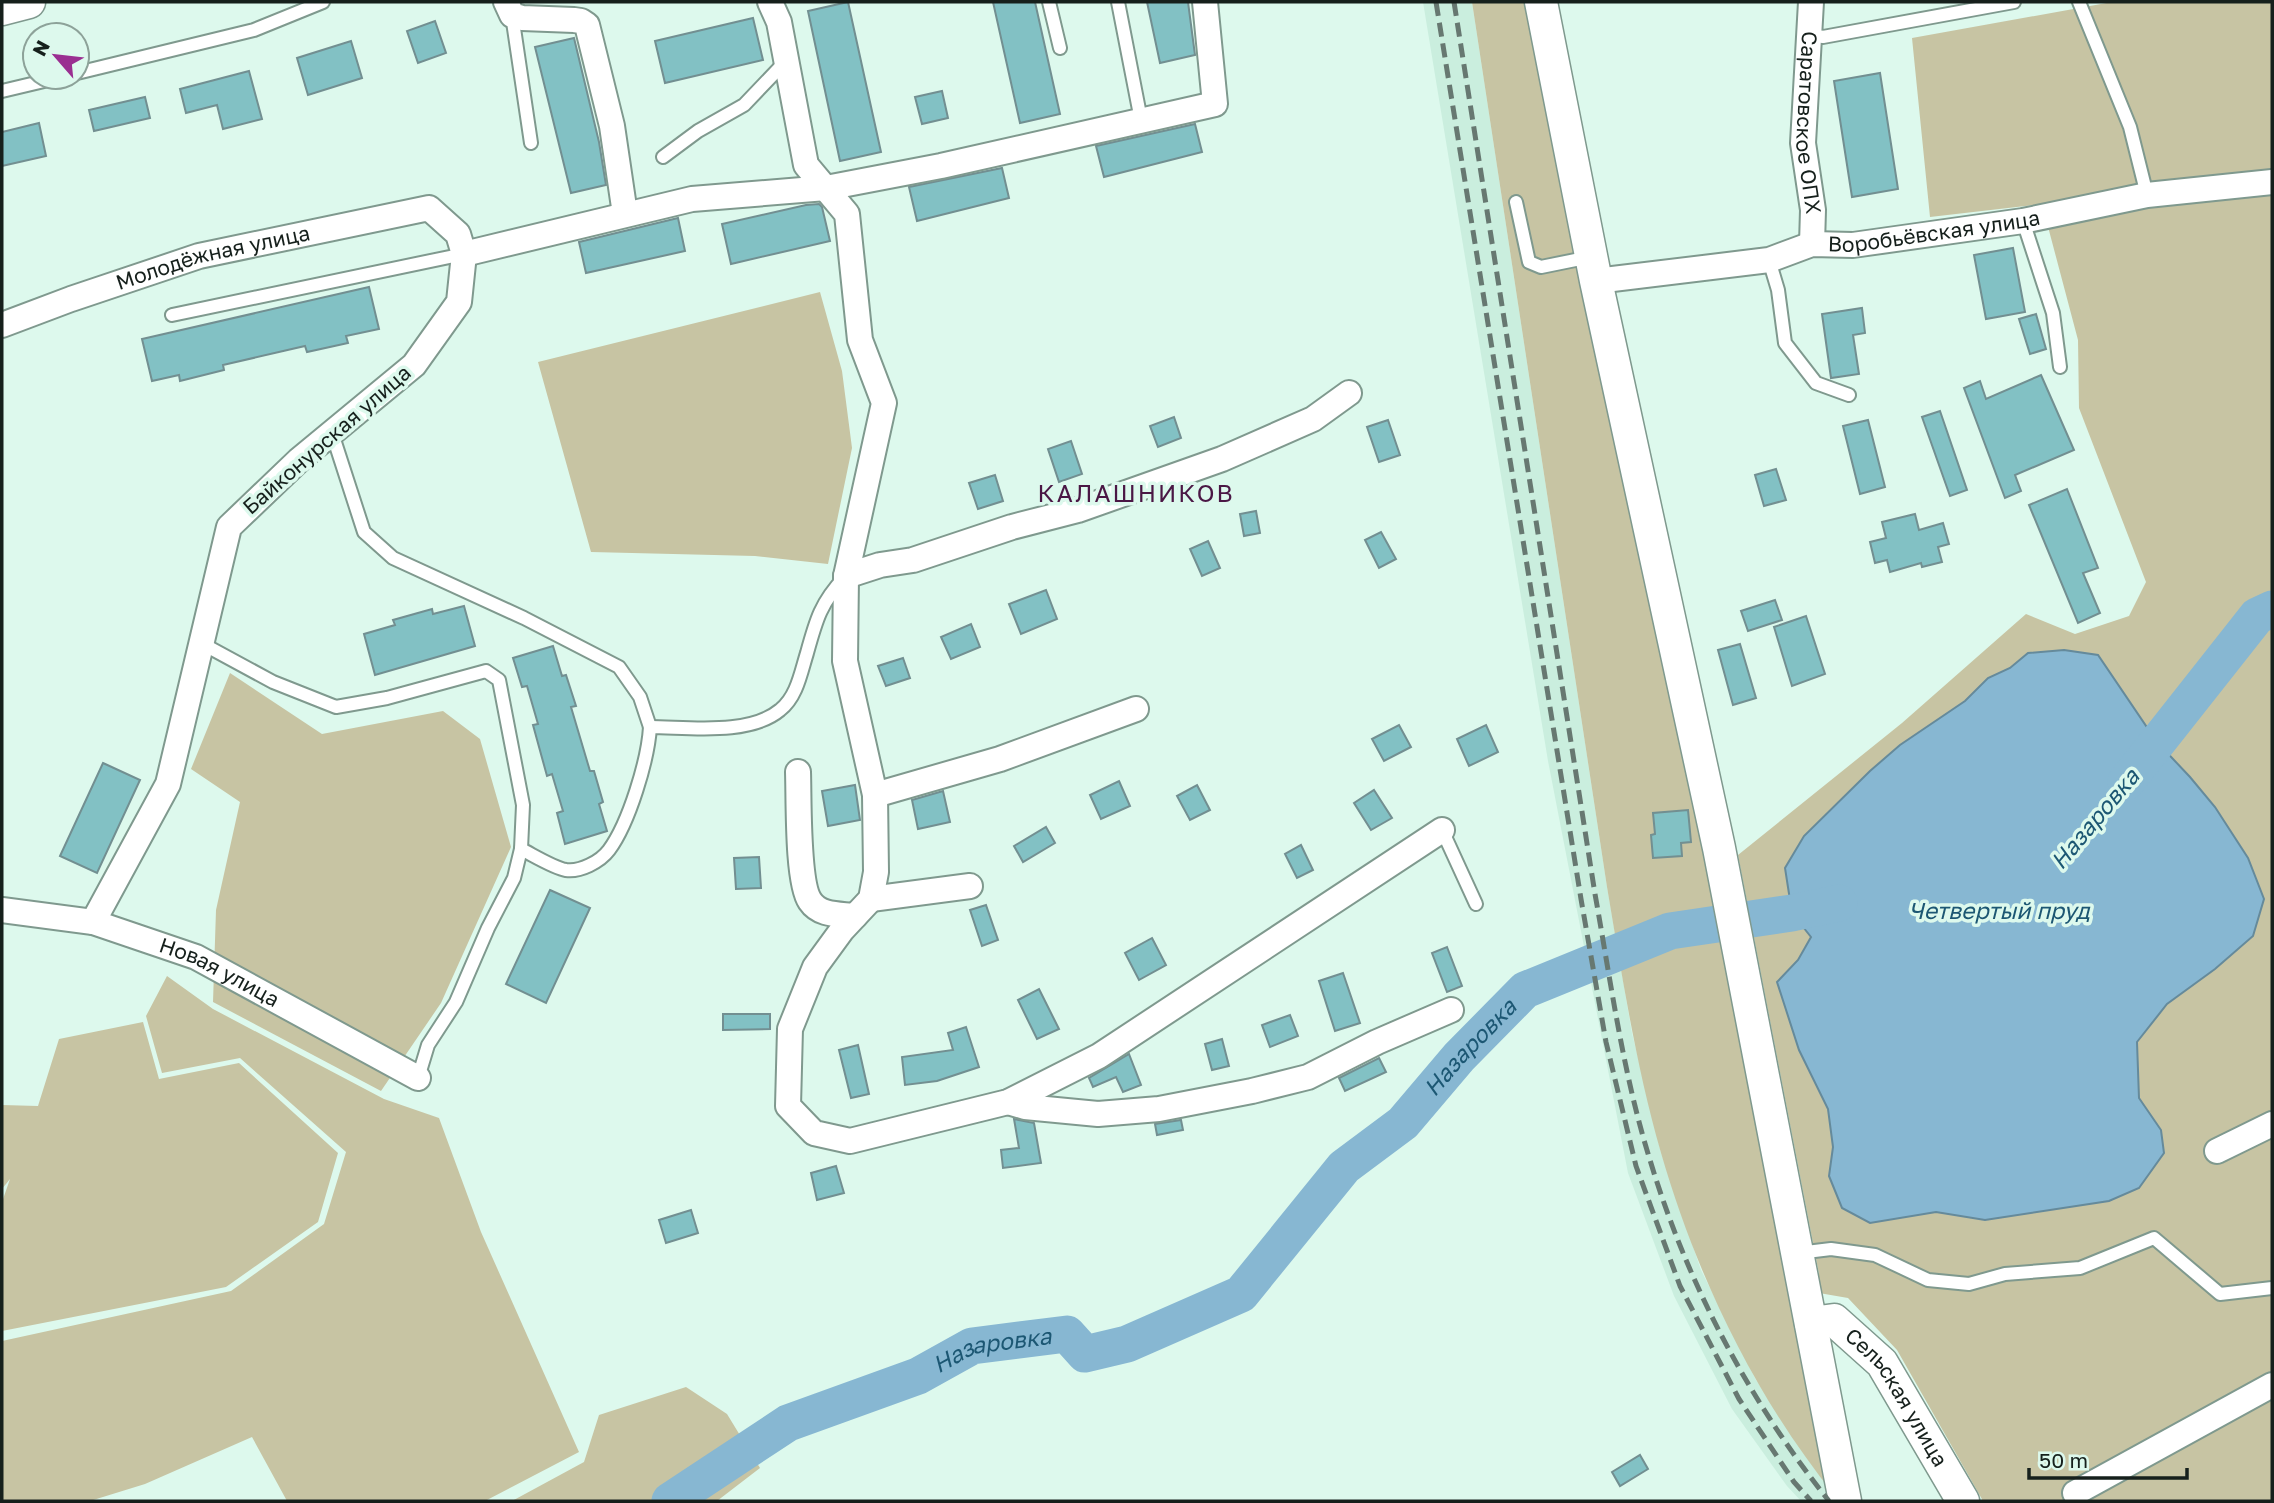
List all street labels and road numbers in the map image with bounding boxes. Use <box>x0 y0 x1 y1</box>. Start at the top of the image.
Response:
street label: Саратовское ОПХ <box>1791 30 1827 216</box>
street label: Воробьёвская улица <box>1828 204 2042 257</box>
street label: Молодёжная улица <box>112 219 312 295</box>
street label: Байконурская улица <box>237 359 416 519</box>
street label: Новая улица <box>156 931 284 1012</box>
street label: Сельская улица <box>1840 1322 1954 1471</box>

